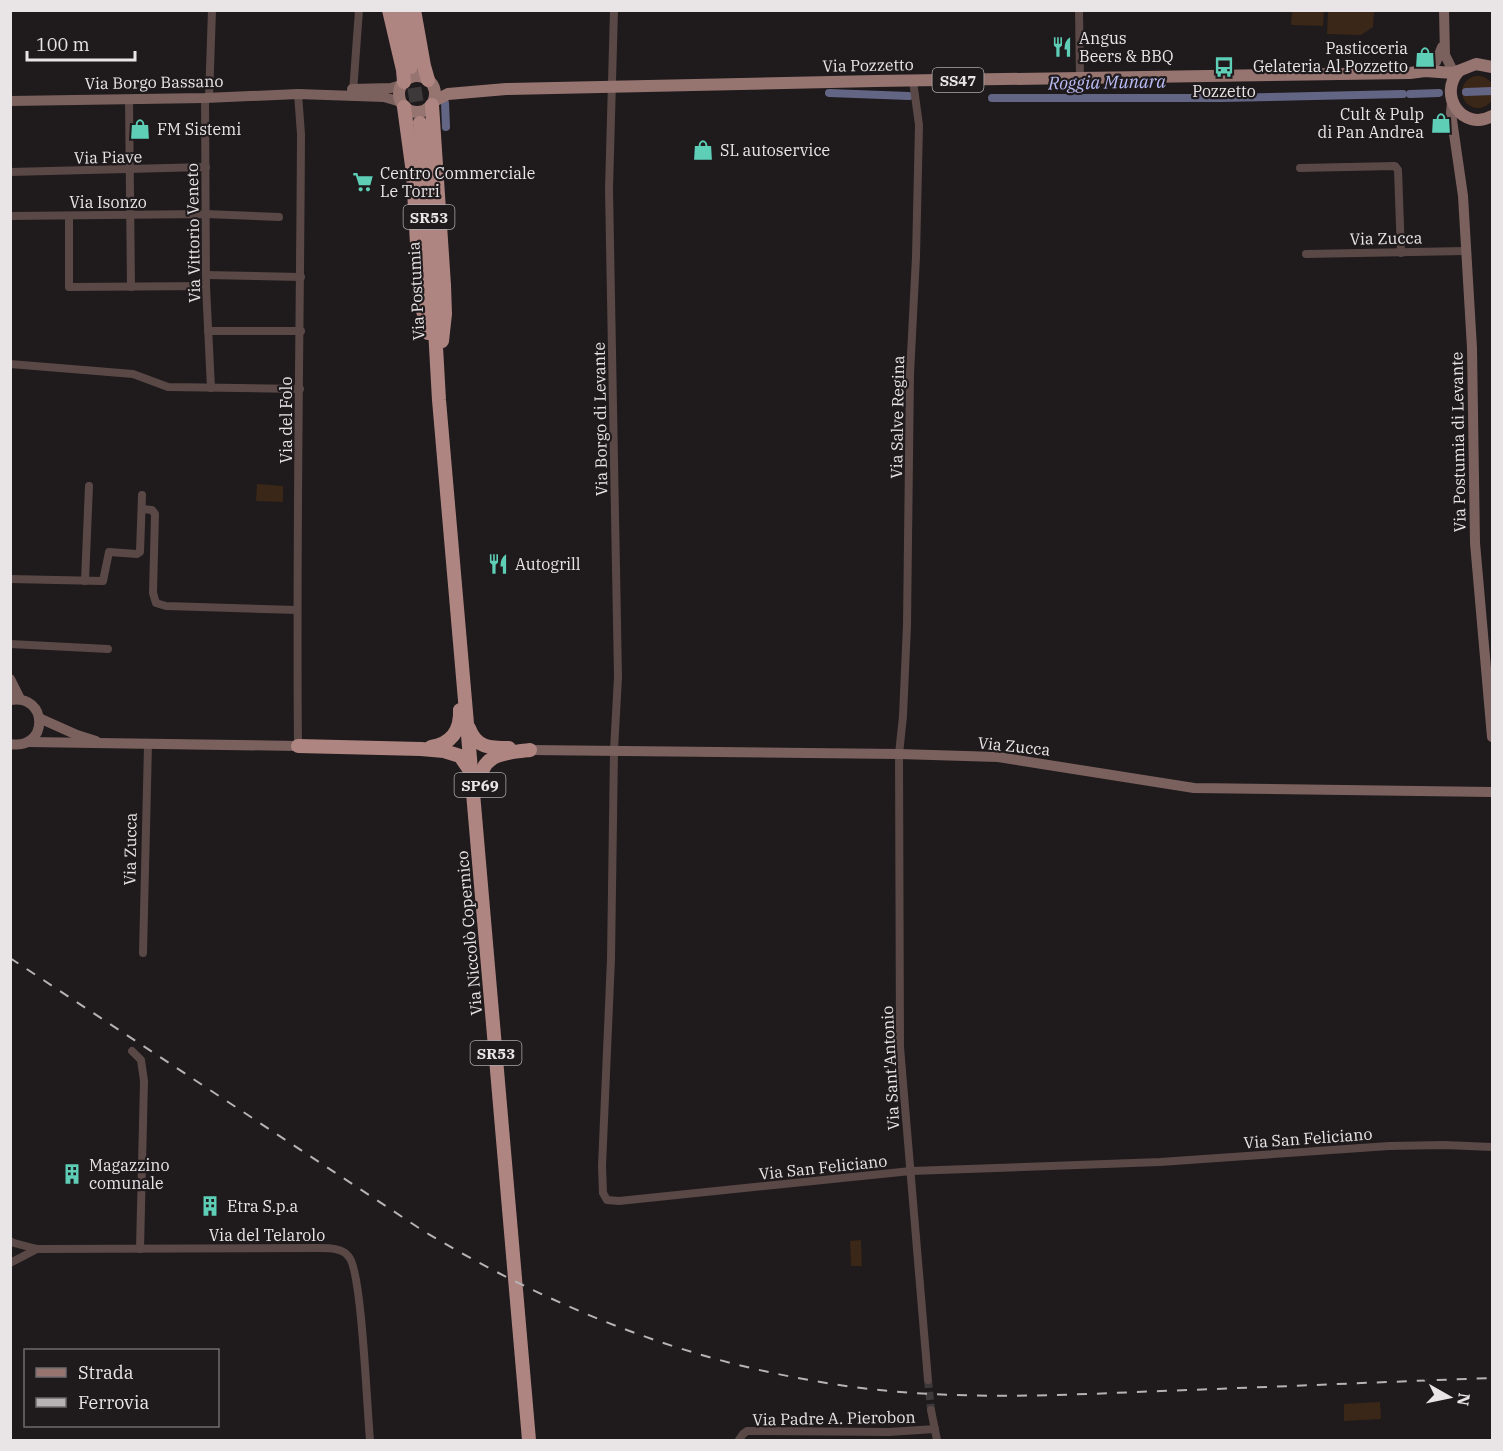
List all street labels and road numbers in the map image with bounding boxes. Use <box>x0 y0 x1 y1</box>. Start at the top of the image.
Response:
street label: Via Pozzetto <box>822 54 914 76</box>
road number: SS47 <box>932 68 984 92</box>
street label: Via Borgo Bassano <box>84 71 224 93</box>
street label: Via Piave <box>74 146 142 168</box>
street label: Via Vittorio Veneto <box>182 163 204 303</box>
street label: Via Isonzo <box>69 192 147 212</box>
road number: SR53 <box>404 205 454 229</box>
street label: Via Zucca <box>1349 227 1423 249</box>
street label: Via Postumia <box>403 241 429 341</box>
street label: Via Borgo di Levante <box>589 342 611 496</box>
street label: Via Postumia di Levante <box>1446 352 1470 532</box>
street label: Via Salve Regina <box>886 355 908 479</box>
street label: Via del Folo <box>276 377 296 463</box>
street label: Via Zucca <box>977 732 1052 760</box>
road number: SP69 <box>454 773 506 797</box>
street label: Via Zucca <box>119 812 141 886</box>
street label: Via Niccolò Copernico <box>452 850 486 1016</box>
street label: Via Sant'Antonio <box>877 1005 903 1131</box>
road number: SR53 <box>470 1041 522 1065</box>
street label: Via San Feliciano <box>1243 1124 1373 1152</box>
street label: Via San Feliciano <box>758 1150 888 1184</box>
street label: Via del Telarolo <box>209 1225 325 1245</box>
street label: Via Padre A. Pierobon <box>752 1407 916 1429</box>

